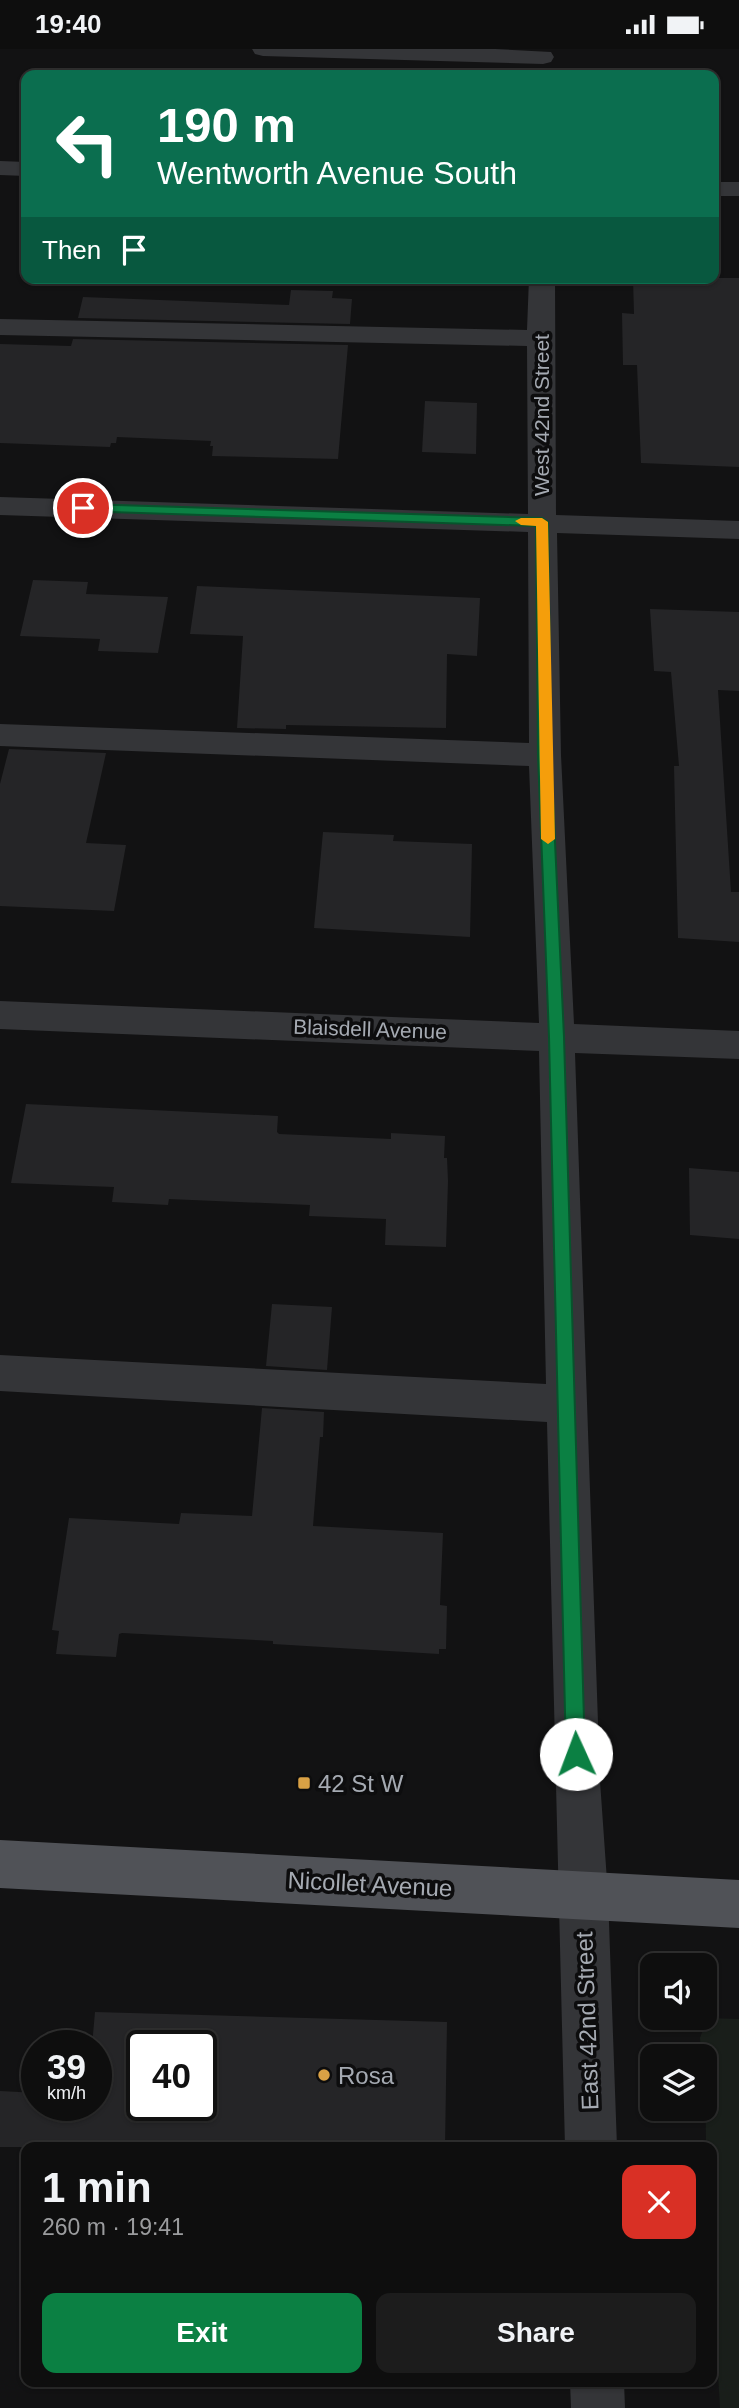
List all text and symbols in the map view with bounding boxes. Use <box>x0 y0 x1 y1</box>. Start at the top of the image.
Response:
text: 19:40 <box>35 9 102 39</box>
icon: left <box>42 98 133 189</box>
text: 190 m <box>157 98 296 152</box>
text: Wentworth Avenue South <box>157 155 517 191</box>
icon: arrive <box>115 231 153 269</box>
text: Then <box>42 235 101 265</box>
street label: West 42nd Street <box>530 334 553 496</box>
pin <box>53 478 113 538</box>
icon: arrive <box>64 489 102 527</box>
street label: Blaisdell Avenue <box>293 1015 447 1043</box>
position arrow <box>539 1717 613 1791</box>
place label: 42 St W <box>318 1770 404 1797</box>
marker: 42 St W <box>296 1775 312 1791</box>
street label: Nicollet Avenue <box>287 1866 453 1902</box>
street label: East 42nd Street <box>570 1931 604 2111</box>
map controls <box>640 1953 717 2121</box>
button: sound <box>640 1953 717 2030</box>
speed limit sign: 40 <box>126 2030 217 2121</box>
button: layers <box>640 2044 717 2121</box>
text: 39 <box>47 2047 86 2086</box>
place label: Rosa <box>338 2062 395 2089</box>
marker: Rosa <box>316 2067 332 2083</box>
text: km/h <box>47 2083 86 2103</box>
text: 1 min <box>42 2164 152 2211</box>
button: close <box>622 2165 696 2239</box>
text: 260 m · 19:41 <box>42 2214 184 2240</box>
button: Exit <box>42 2293 362 2373</box>
button: Share <box>376 2293 696 2373</box>

